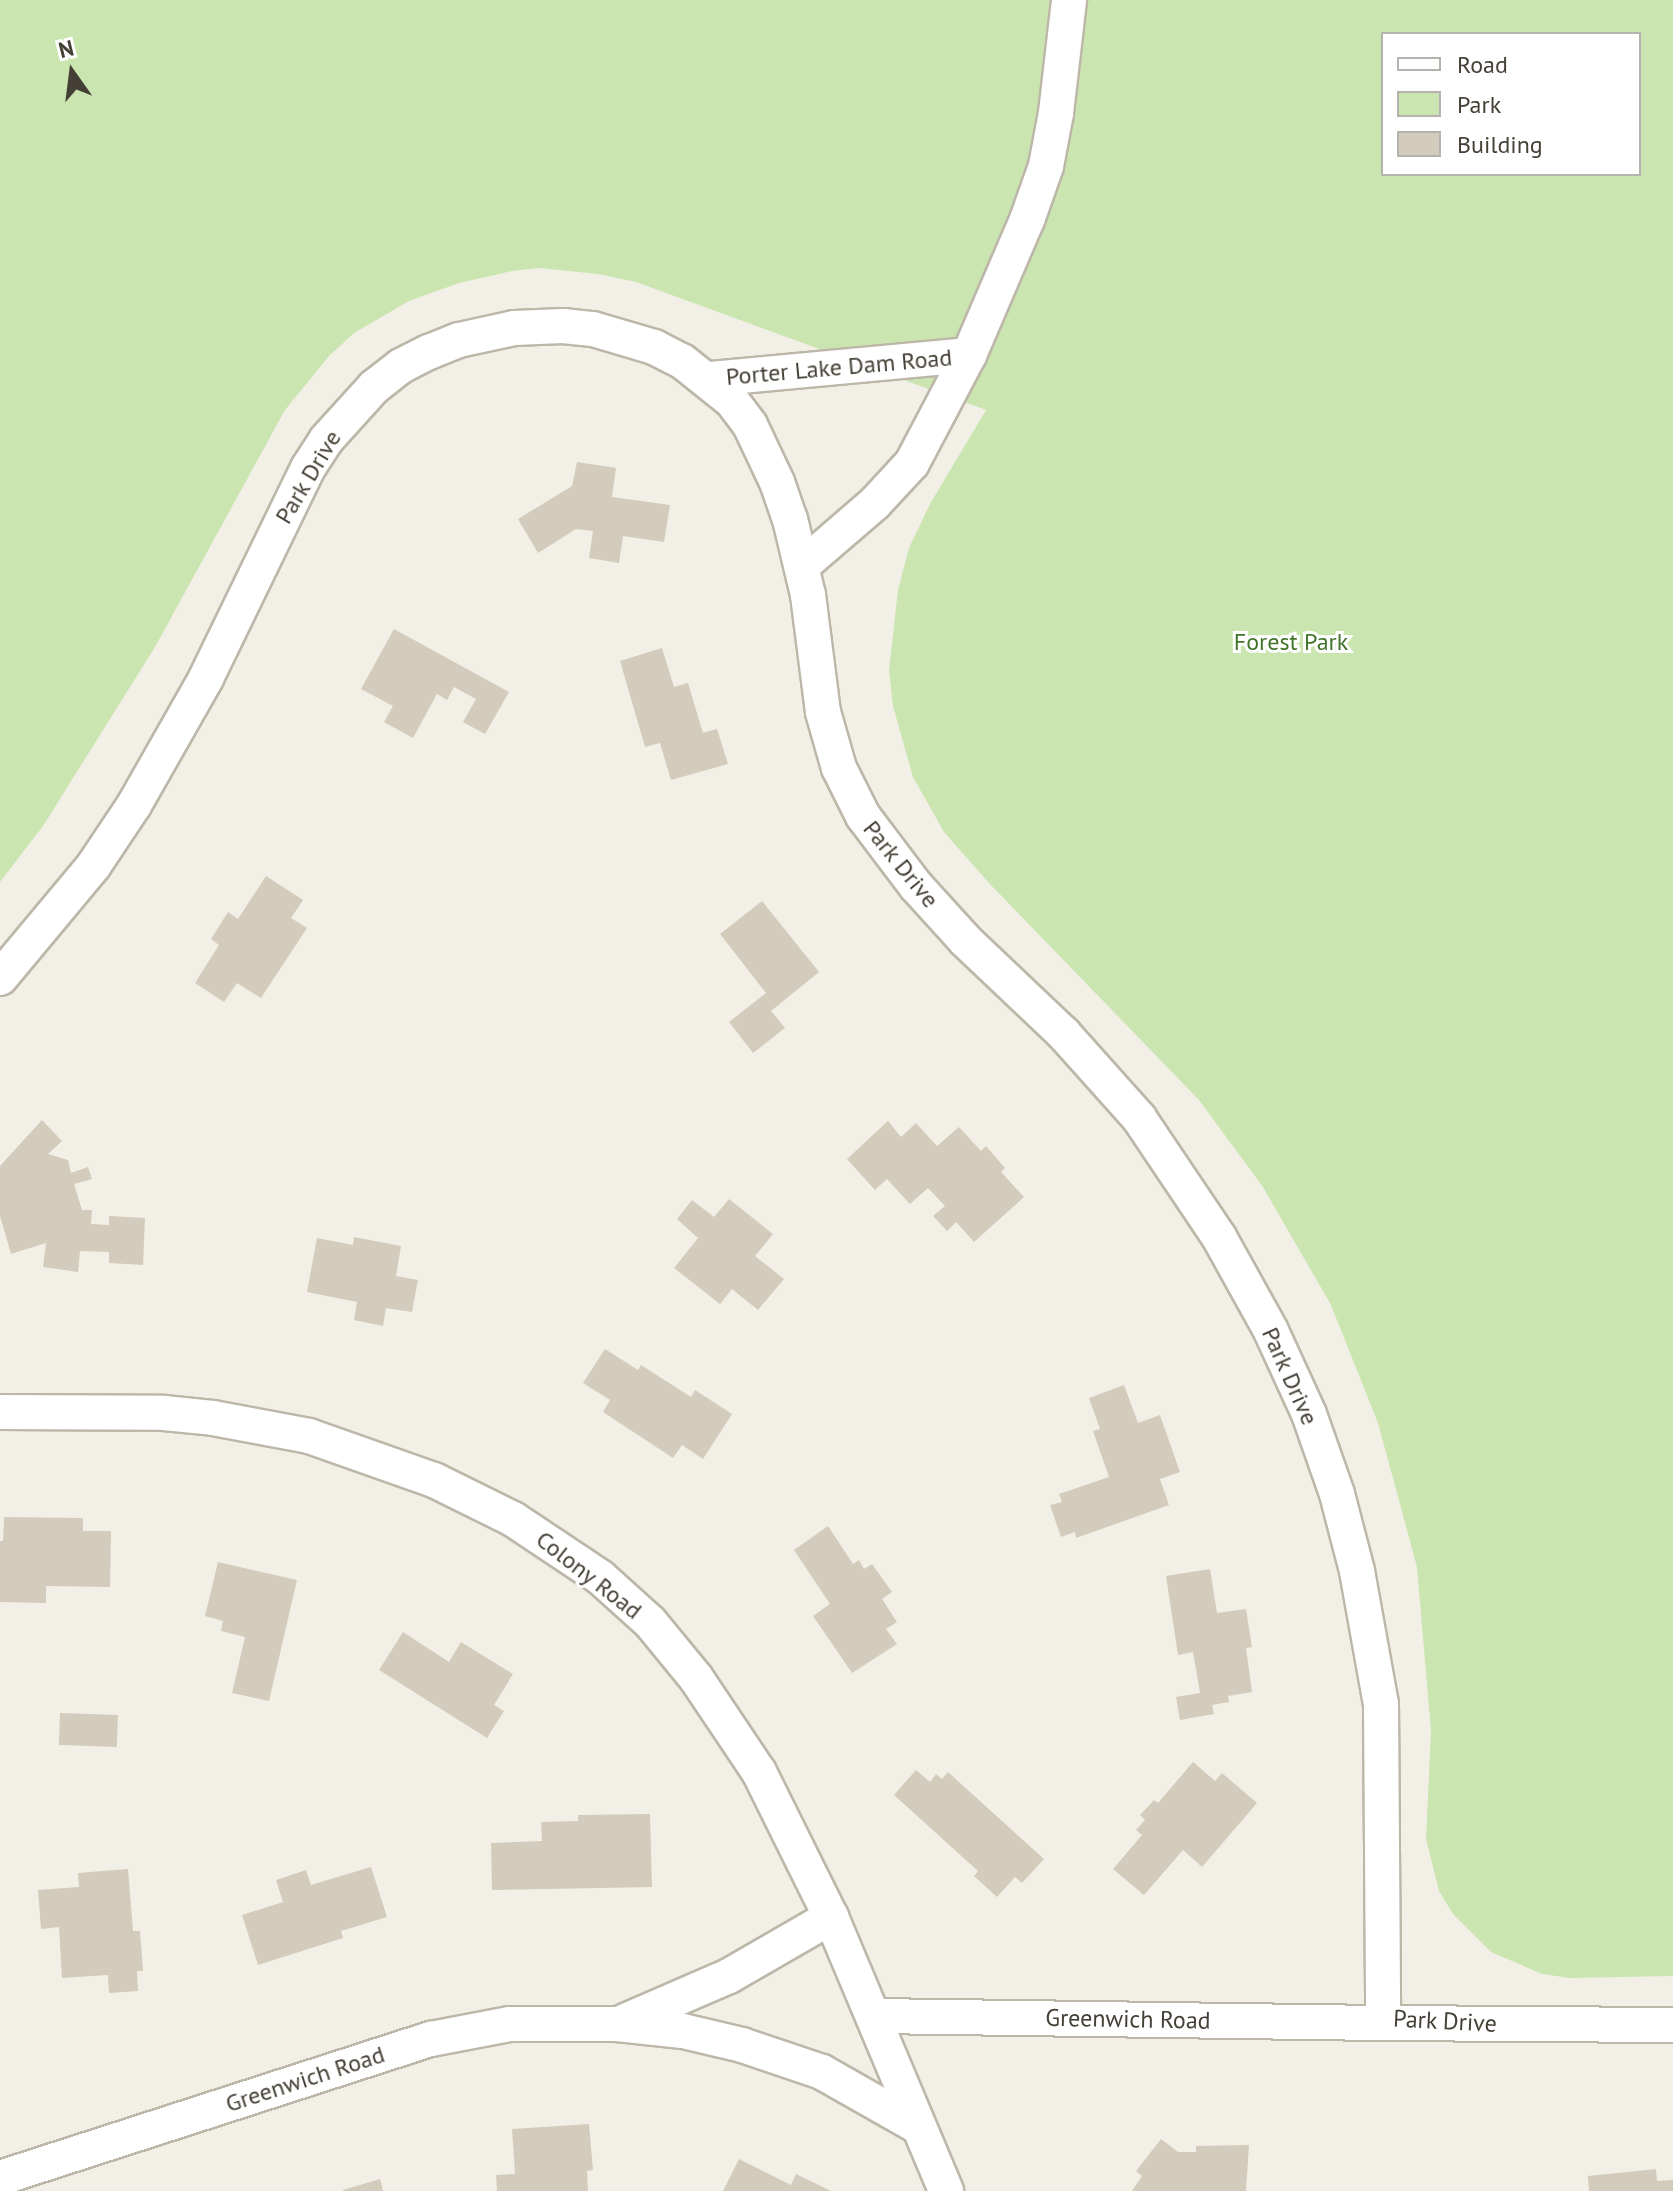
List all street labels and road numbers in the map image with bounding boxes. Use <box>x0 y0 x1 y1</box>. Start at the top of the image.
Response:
street label: Porter Lake Dam Road <box>725 343 953 391</box>
street label: Park Drive <box>269 425 347 529</box>
street label: Park Drive <box>857 814 945 914</box>
street label: Park Drive <box>1256 1322 1324 1430</box>
street label: Colony Road <box>530 1525 648 1625</box>
street label: Greenwich Road <box>1045 2003 1211 2035</box>
street label: Park Drive <box>1392 2004 1498 2038</box>
street label: Greenwich Road <box>222 2040 388 2118</box>

